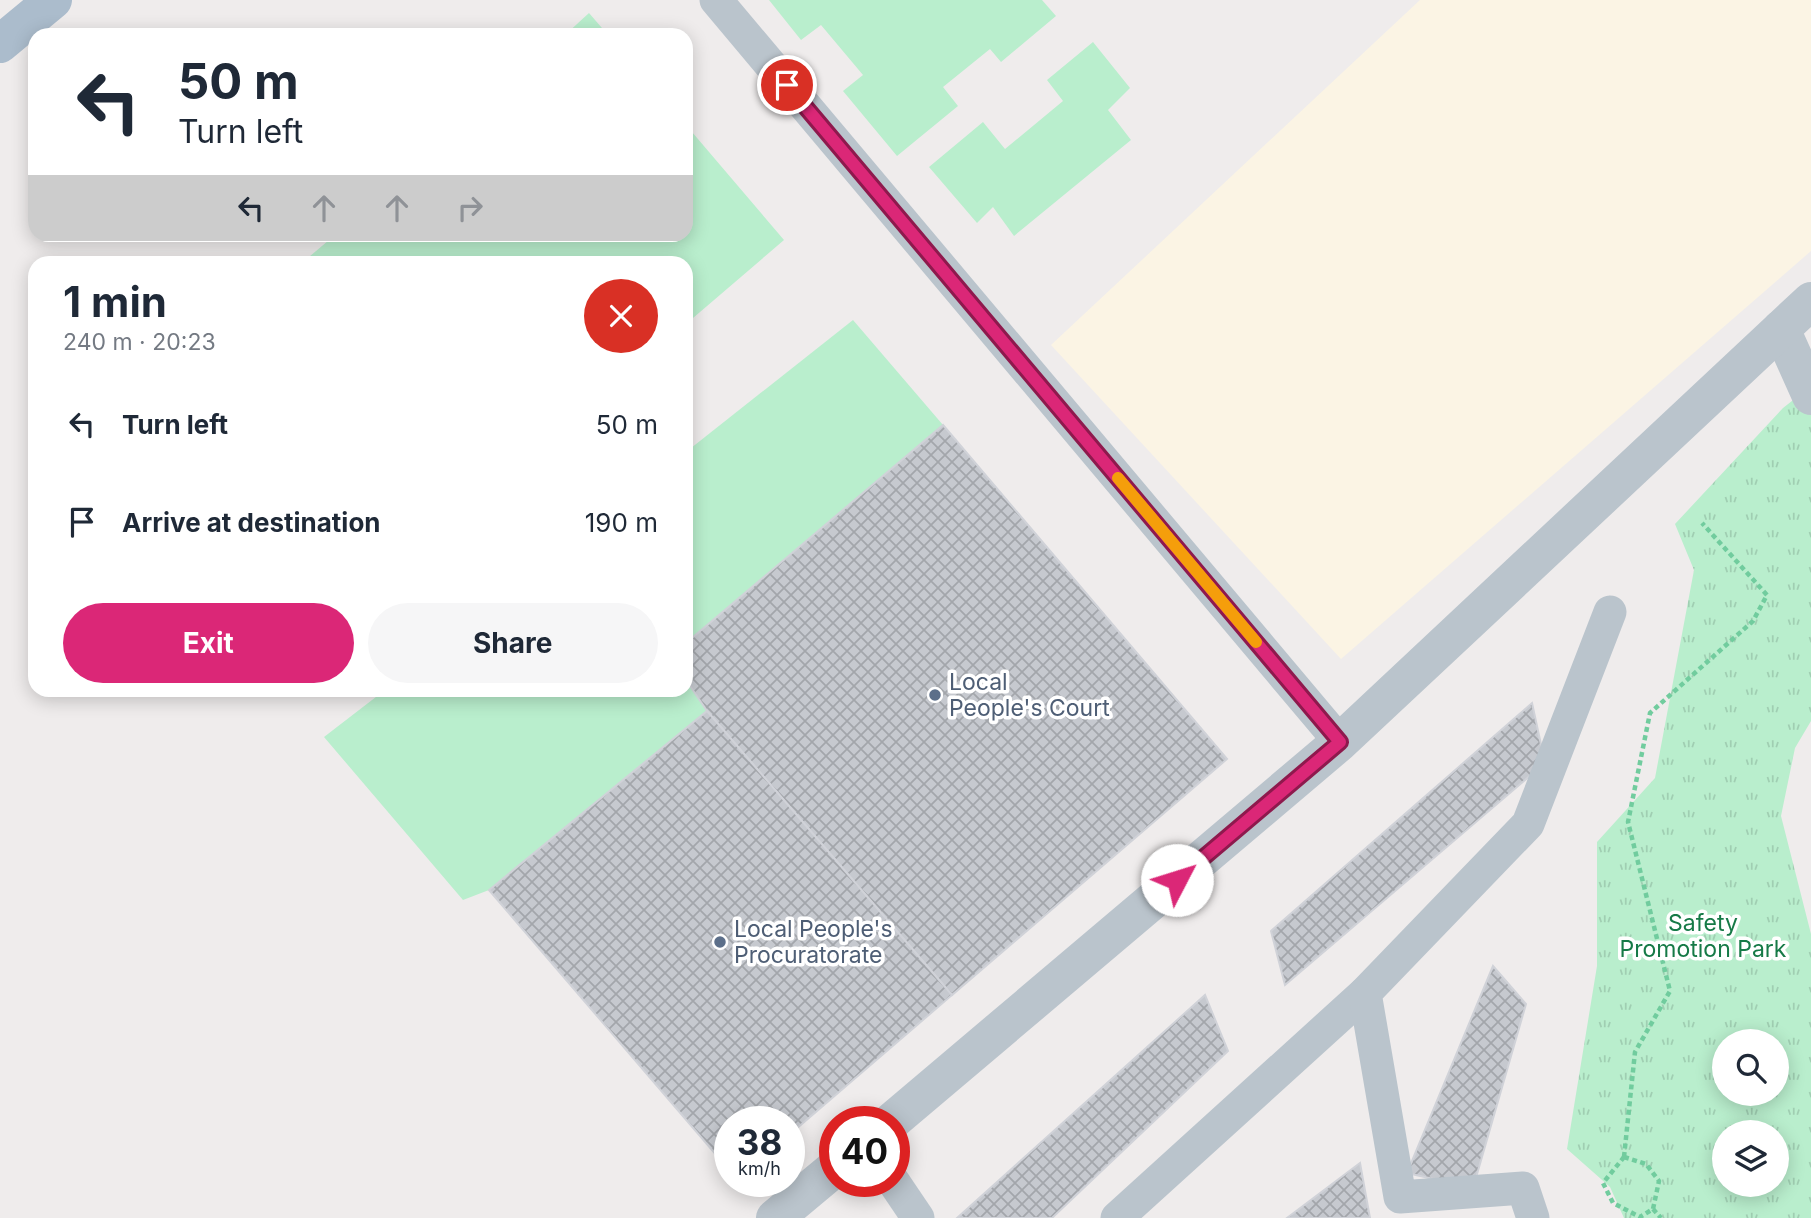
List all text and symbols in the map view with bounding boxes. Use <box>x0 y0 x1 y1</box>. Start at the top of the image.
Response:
text: 50 m <box>178 52 299 111</box>
pin <box>757 55 817 115</box>
icon: left <box>63 56 154 147</box>
icon: arrive <box>768 66 806 104</box>
text: Turn left <box>178 112 303 151</box>
icon: left <box>232 189 270 227</box>
icon: ahead <box>305 189 343 227</box>
icon: ahead <box>378 189 416 227</box>
icon: right <box>451 189 489 227</box>
text: 1 min <box>63 276 167 327</box>
button: close <box>584 279 658 353</box>
text: 240 m · 20:23 <box>63 328 216 356</box>
icon: left <box>63 405 101 443</box>
text: Turn left <box>122 409 228 440</box>
text: 50 m <box>596 409 658 440</box>
icon: arrive <box>63 503 101 541</box>
text: Arrive at destination <box>122 507 381 538</box>
text: 190 m <box>585 507 658 538</box>
button: Exit <box>63 603 354 683</box>
button: Share <box>368 603 658 683</box>
place label: Local People's Court <box>949 668 1110 722</box>
marker: Local People's Court <box>927 687 943 703</box>
position arrow <box>1140 843 1214 917</box>
park label: Safety Promotion Park <box>1620 909 1787 963</box>
place label: Local People's Procuratorate <box>734 915 893 969</box>
marker: Local People's Procuratorate <box>712 934 728 950</box>
map controls <box>1712 1029 1789 1197</box>
button: search <box>1712 1029 1789 1106</box>
speed limit sign: 40 <box>819 1106 910 1197</box>
button: layers <box>1712 1120 1789 1197</box>
text: 38 <box>737 1121 782 1163</box>
text: km/h <box>738 1158 781 1179</box>

